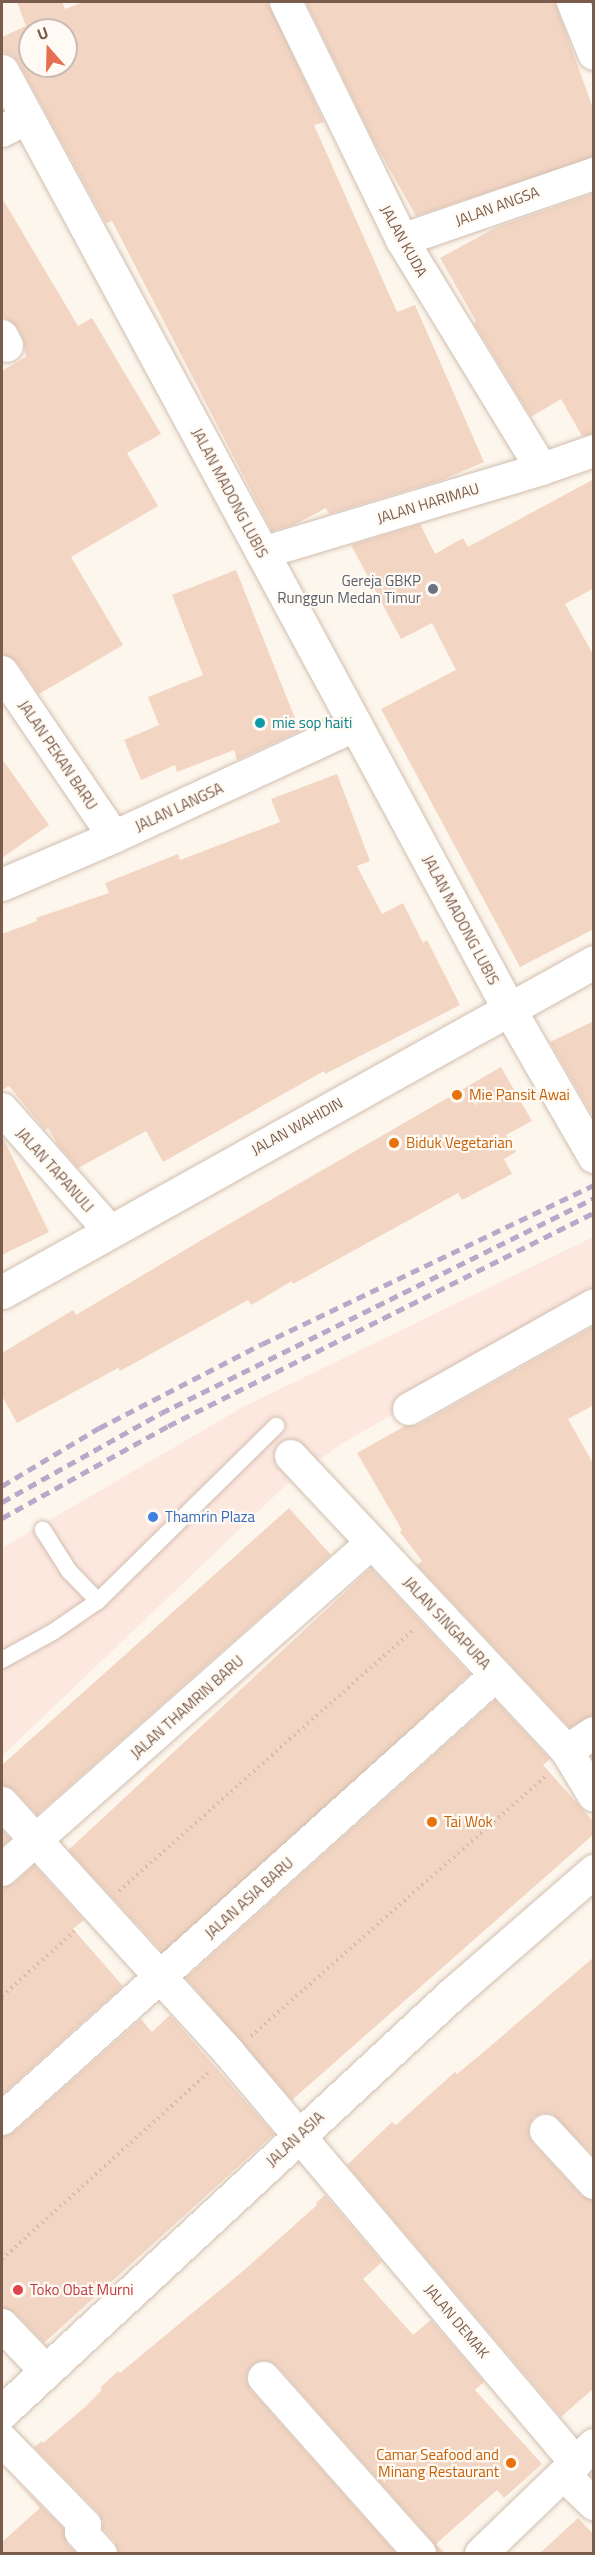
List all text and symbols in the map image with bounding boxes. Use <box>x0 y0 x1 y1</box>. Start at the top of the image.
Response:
north arrow <box>18 18 78 78</box>
text: U <box>34 20 52 46</box>
street label: JALAN ANGSA <box>453 182 541 230</box>
street label: JALAN KUDA <box>377 202 431 280</box>
street label: JALAN MADONG LUBIS <box>188 425 272 561</box>
street label: JALAN HARIMAU <box>375 479 481 527</box>
place label: Gereja GBKP Runggun Medan Timur <box>277 571 421 606</box>
marker: Gereja GBKP Runggun Medan Timur <box>426 582 440 596</box>
street label: JALAN PEKAN BARU <box>15 697 101 813</box>
place label: mie sop haiti <box>272 714 352 732</box>
marker: mie sop haiti <box>253 716 267 730</box>
street label: JALAN LANGSA <box>132 779 226 835</box>
street label: JALAN MADONG LUBIS <box>419 852 503 988</box>
place label: Mie Pansit Awai <box>469 1086 570 1104</box>
marker: Mie Pansit Awai <box>450 1088 464 1102</box>
street label: JALAN WAHIDIN <box>248 1093 346 1159</box>
street label: JALAN TAPANULI <box>13 1124 97 1216</box>
place label: Biduk Vegetarian <box>406 1134 513 1152</box>
marker: Biduk Vegetarian <box>387 1136 401 1150</box>
place label: Thamrin Plaza <box>165 1508 255 1526</box>
marker: Thamrin Plaza <box>146 1510 160 1524</box>
street label: JALAN SINGAPURA <box>400 1573 494 1673</box>
street label: JALAN THAMRIN BARU <box>127 1652 247 1762</box>
place label: Tai Wok <box>444 1813 493 1831</box>
marker: Tai Wok <box>425 1815 439 1829</box>
street label: JALAN ASIA BARU <box>201 1854 297 1942</box>
street label: JALAN ASIA <box>262 2108 328 2170</box>
street label: JALAN DEMAK <box>421 2280 493 2362</box>
place label: Toko Obat Murni <box>30 2281 134 2299</box>
marker: Toko Obat Murni <box>11 2283 25 2297</box>
place label: Camar Seafood and Minang Restaurant <box>376 2445 499 2480</box>
marker: Camar Seafood and Minang Restaurant <box>504 2456 518 2470</box>

